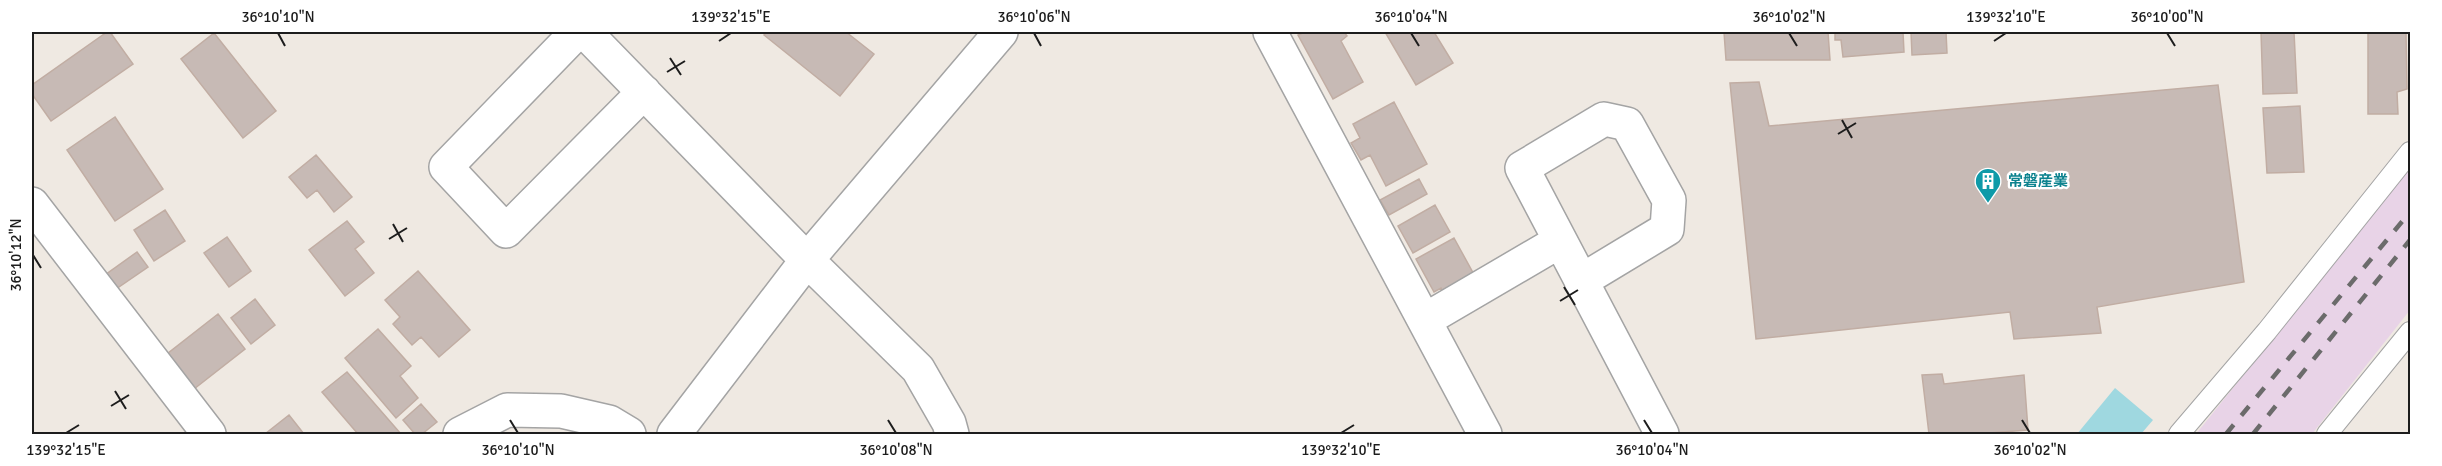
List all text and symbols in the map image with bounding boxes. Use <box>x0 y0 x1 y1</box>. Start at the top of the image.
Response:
text: 36°10'10"N <box>241 8 315 26</box>
text: 139°32'15"E <box>691 8 771 26</box>
text: 36°10'06"N <box>997 8 1071 26</box>
text: 36°10'04"N <box>1374 8 1448 26</box>
text: 36°10'02"N <box>1752 8 1826 26</box>
text: 139°32'10"E <box>1966 8 2046 26</box>
text: 36°10'00"N <box>2130 8 2204 26</box>
building icon: 常磐産業 <box>1973 166 2003 204</box>
place label: 常磐産業 <box>2008 172 2068 190</box>
text: 36°10'12"N <box>7 218 25 292</box>
text: 139°32'15"E <box>26 441 106 459</box>
text: 36°10'10"N <box>481 441 555 459</box>
text: 36°10'08"N <box>859 441 933 459</box>
text: 139°32'10"E <box>1301 441 1381 459</box>
text: 36°10'04"N <box>1615 441 1689 459</box>
text: 36°10'02"N <box>1993 441 2067 459</box>

